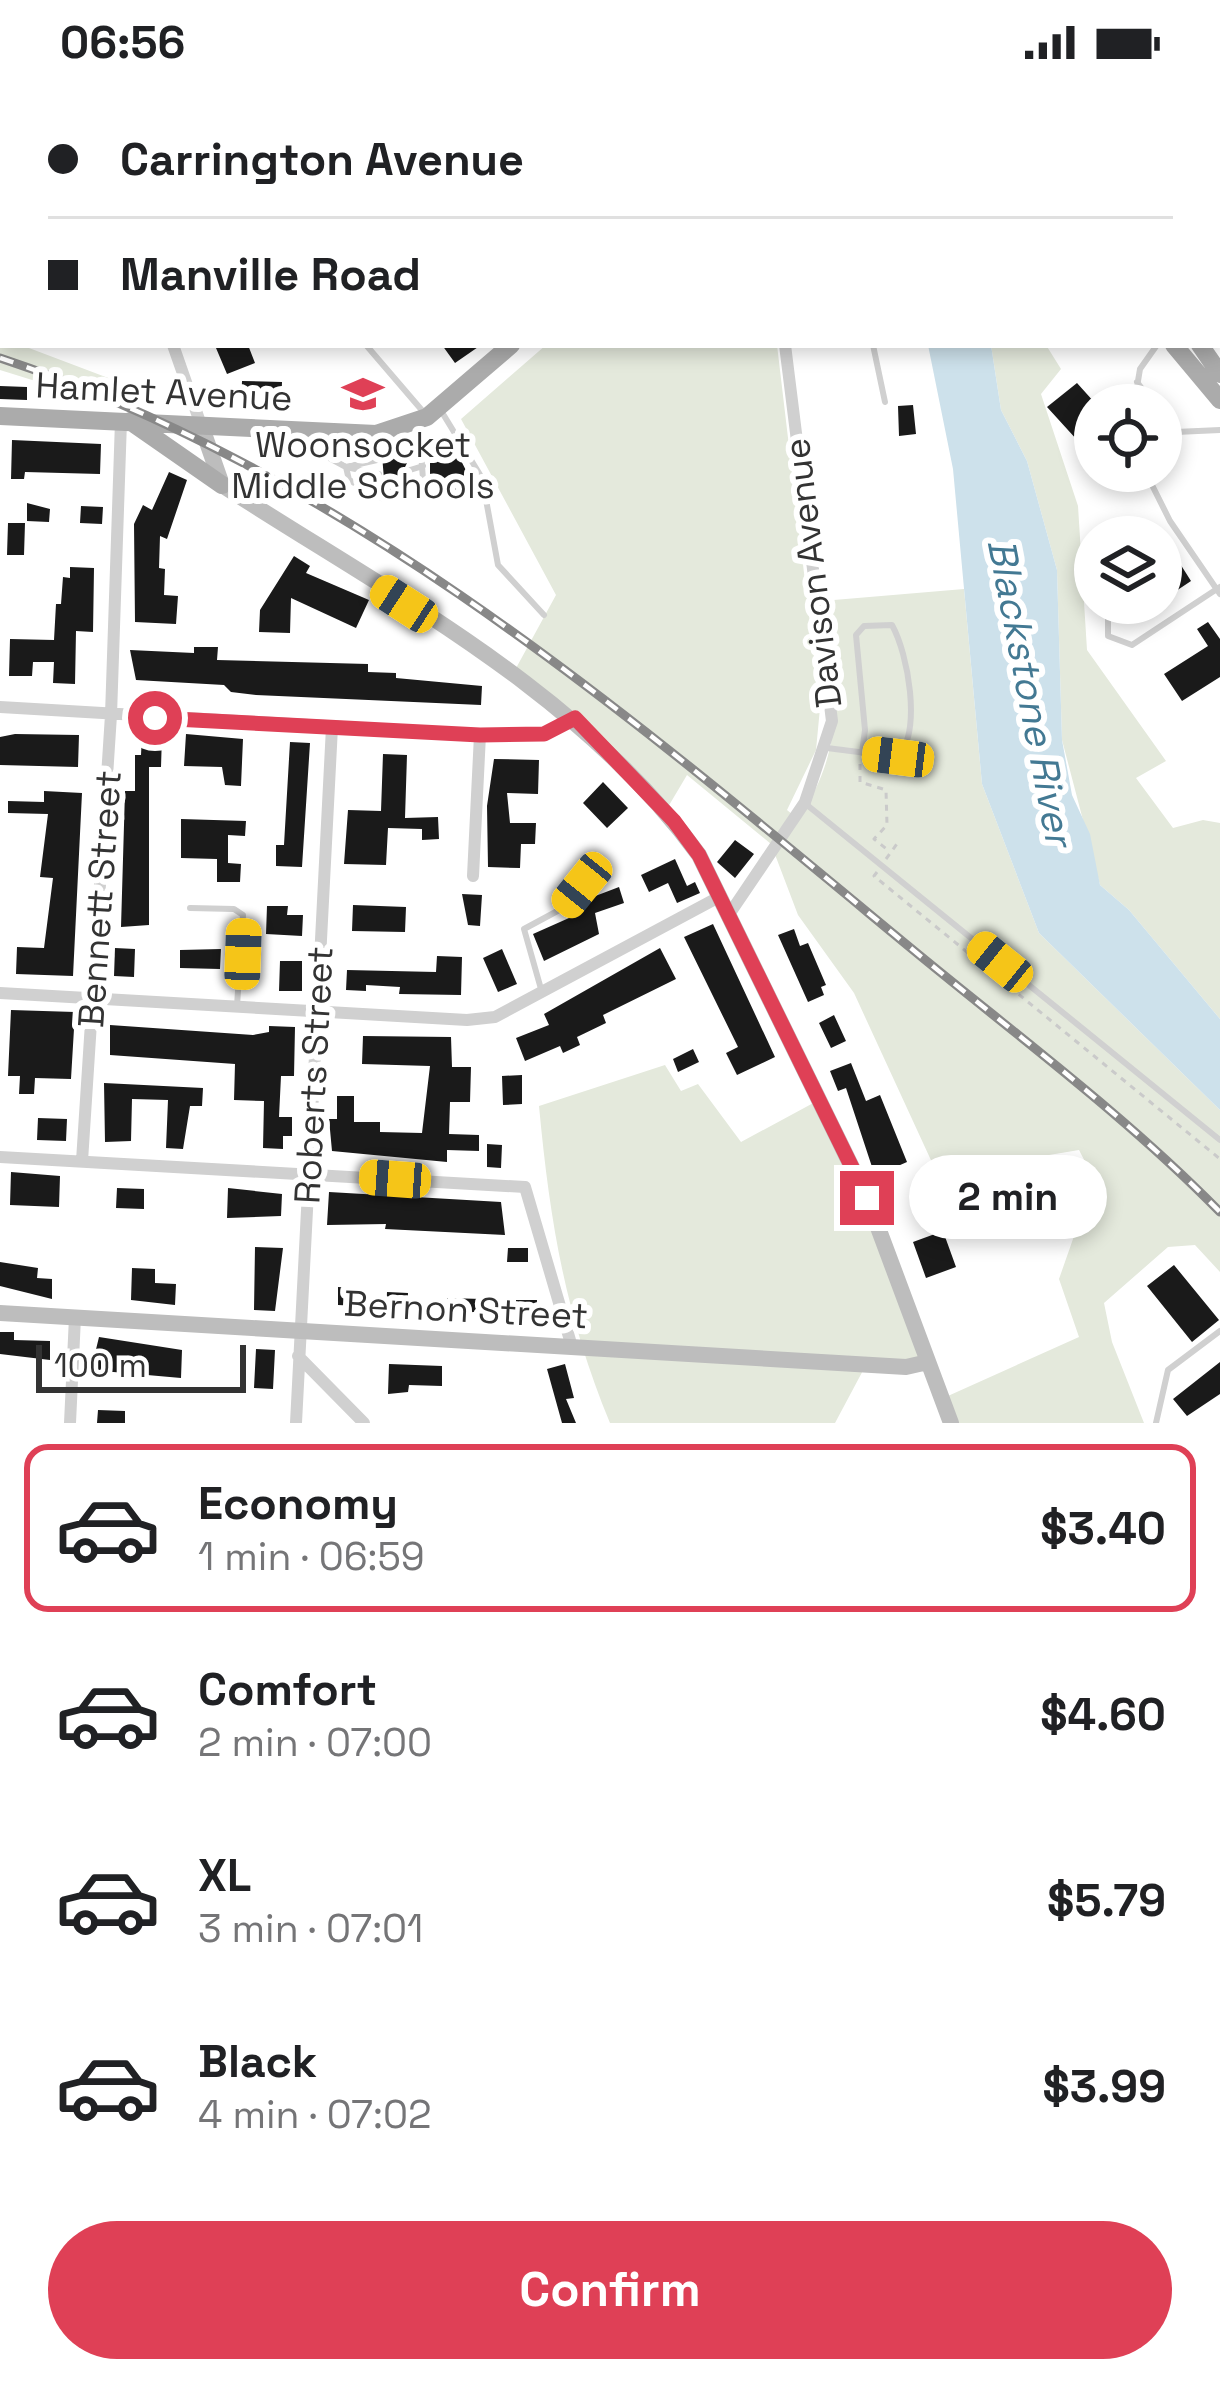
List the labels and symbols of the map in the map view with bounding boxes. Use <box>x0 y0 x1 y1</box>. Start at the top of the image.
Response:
street label: Hamlet Avenue <box>34 362 294 422</box>
school or university icon: Woonsocket Middle Schools <box>340 371 386 417</box>
place label: Woonsocket Middle Schools <box>231 422 495 509</box>
street label: Davison Avenue <box>774 436 852 710</box>
water label: Blackstone River <box>977 534 1085 854</box>
car <box>364 569 444 639</box>
route start <box>128 691 182 745</box>
car <box>860 735 936 779</box>
street label: Bennett Street <box>68 769 132 1029</box>
car <box>545 846 619 924</box>
car <box>224 917 262 991</box>
car <box>961 925 1039 999</box>
street label: Roberts Street <box>284 945 344 1205</box>
callout: 2 min <box>909 1156 1107 1240</box>
car <box>358 1159 432 1199</box>
route end <box>840 1171 894 1225</box>
street label: Bernon Street <box>343 1281 589 1339</box>
scale bar <box>36 1339 246 1392</box>

